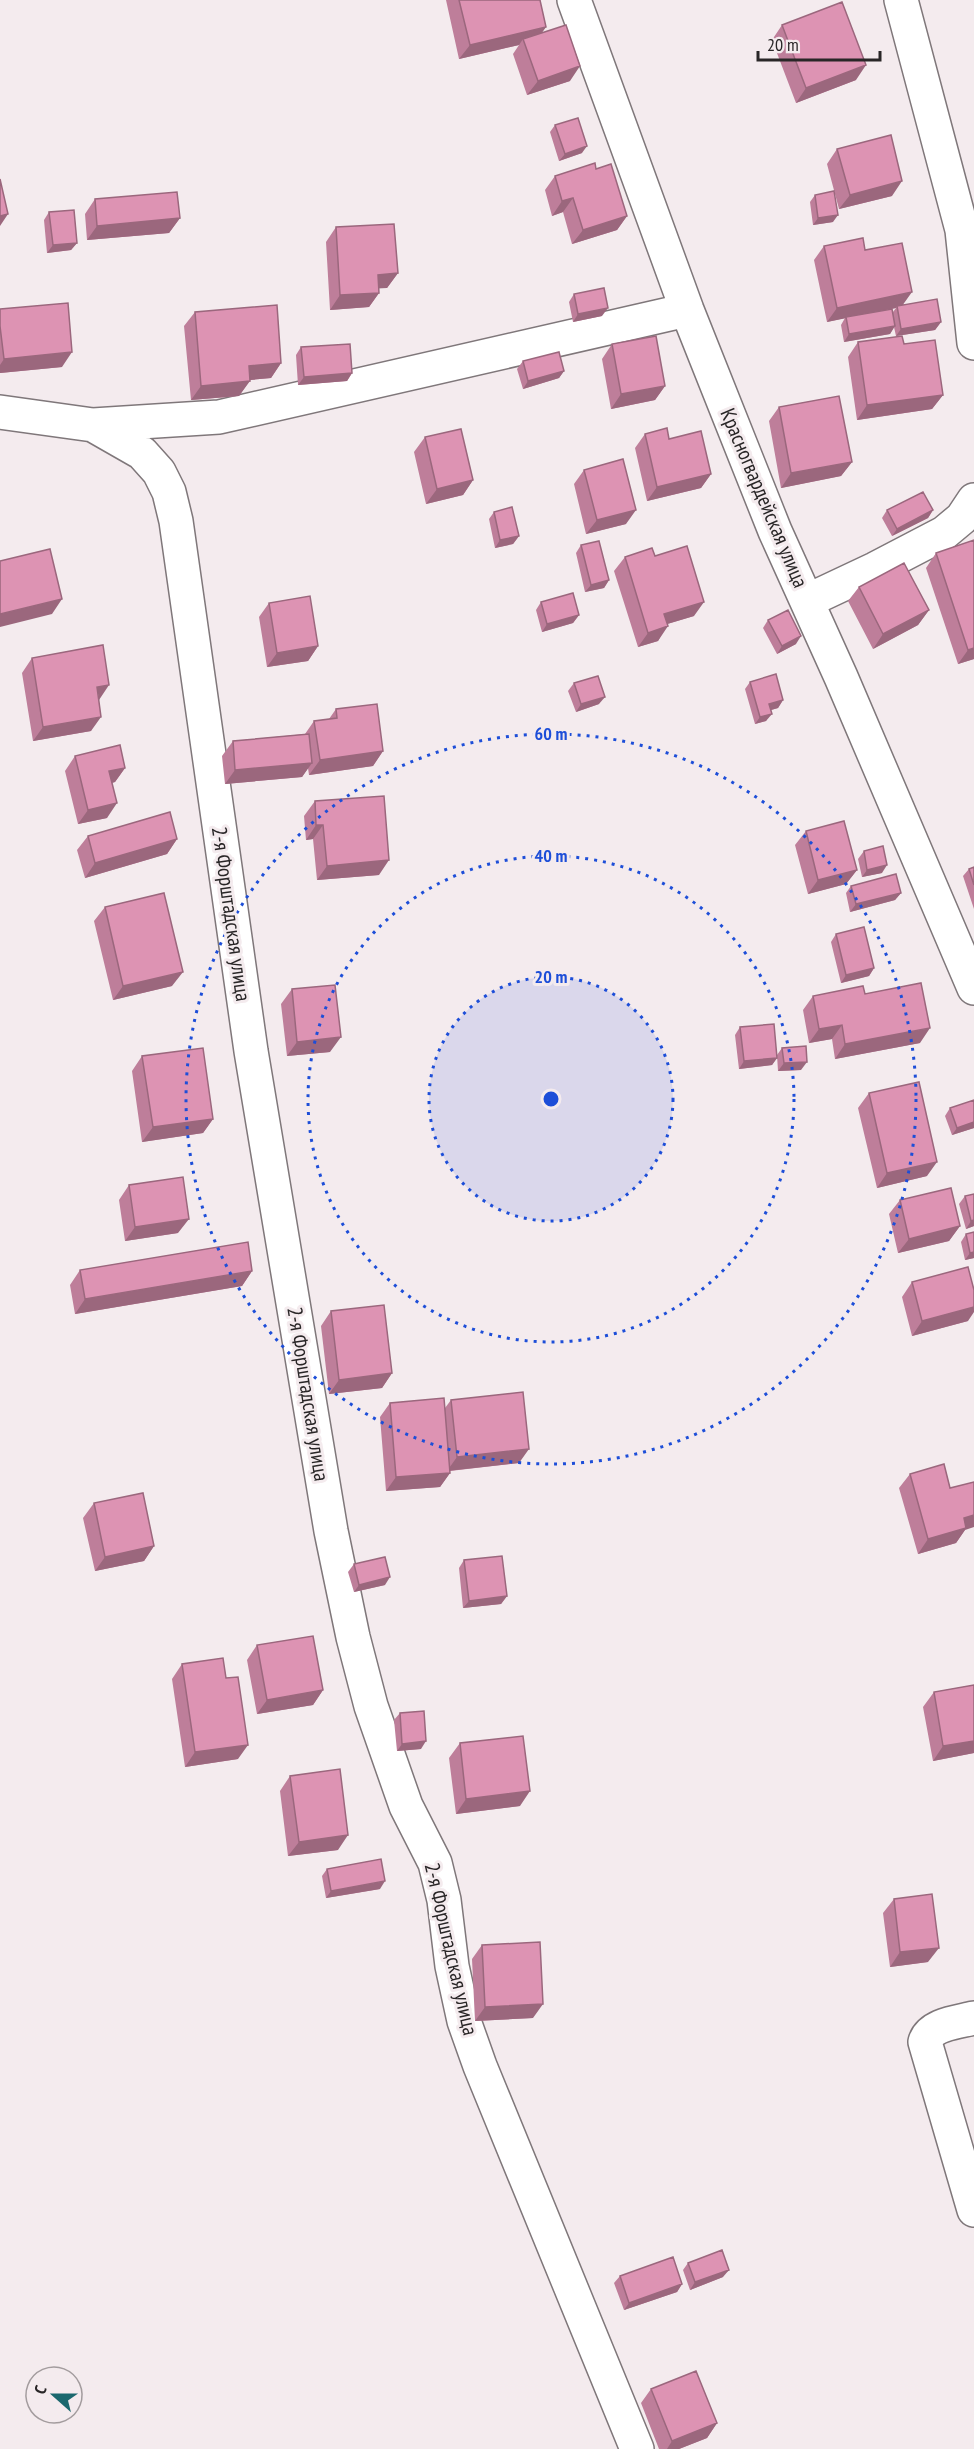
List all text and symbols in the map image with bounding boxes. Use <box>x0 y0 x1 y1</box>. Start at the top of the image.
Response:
scale bar <box>758 24 880 62</box>
text: 20 m <box>767 33 799 56</box>
street label: Красногвардейская улица <box>714 404 814 592</box>
text: 60 m <box>535 722 567 745</box>
street label: 2-я Форштадская улица <box>206 825 257 1003</box>
text: 40 m <box>535 844 567 867</box>
text: 20 m <box>535 965 567 988</box>
centre of rings <box>541 1089 561 1109</box>
street label: 2-я Форштадская улица <box>281 1305 336 1483</box>
street label: 2-я Форштадская улица <box>419 1860 484 2038</box>
north arrow <box>24 2365 84 2425</box>
text: С <box>29 2382 51 2397</box>

